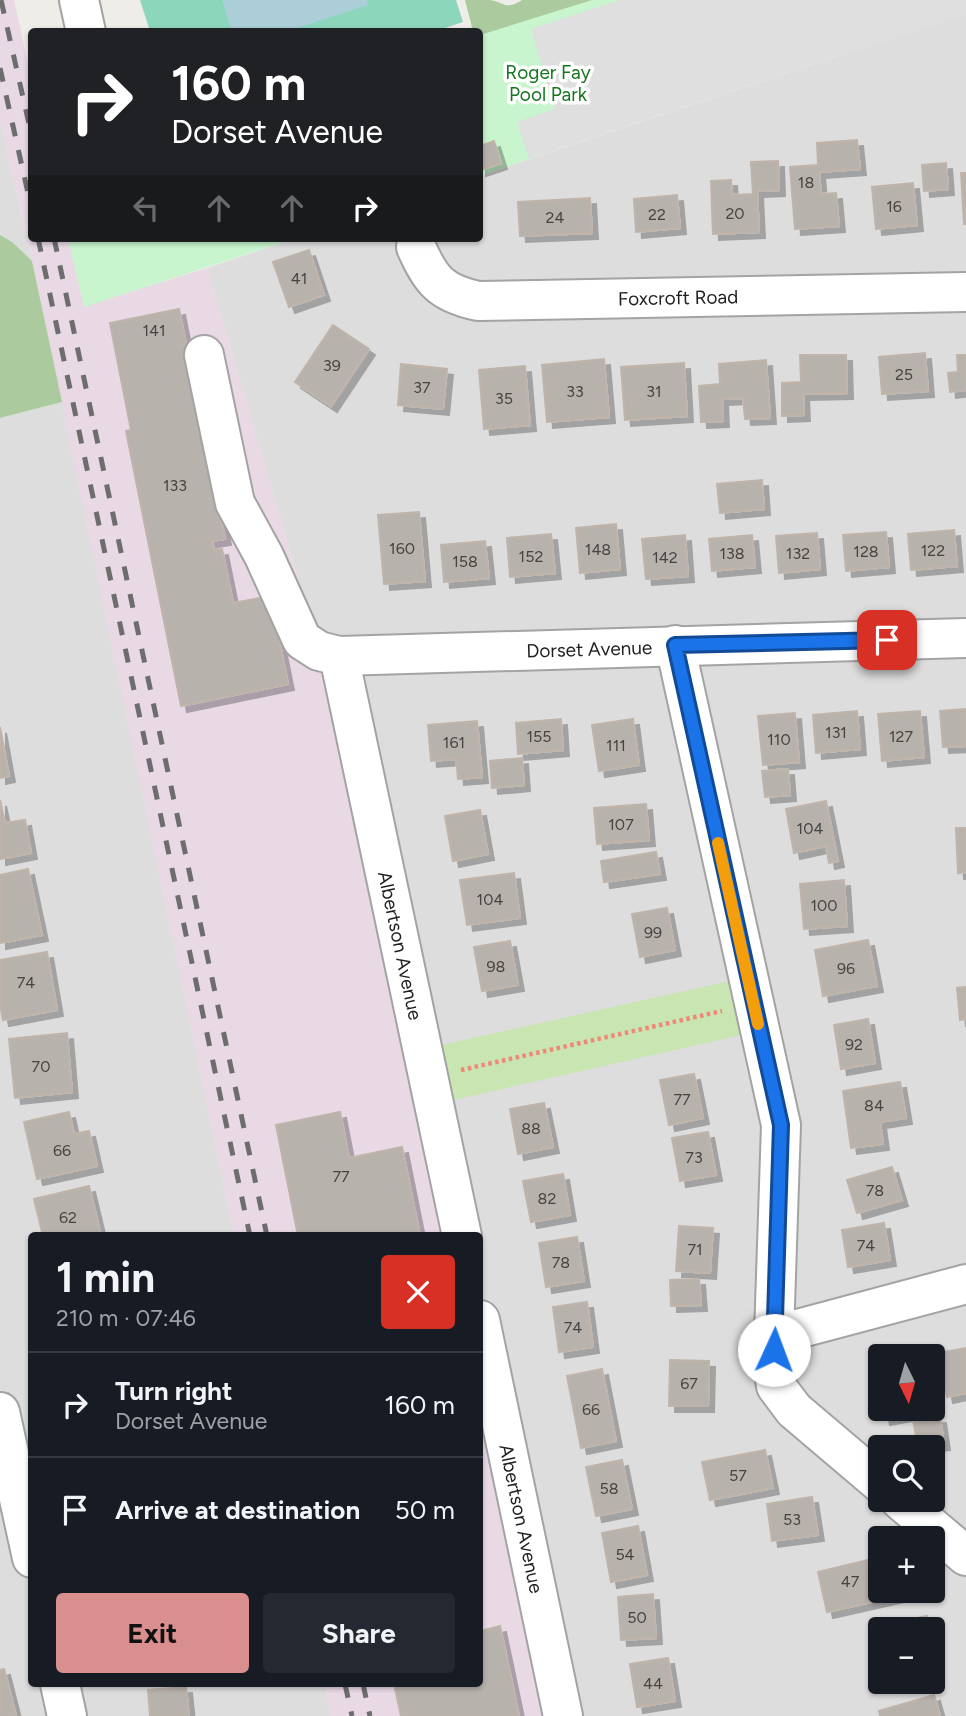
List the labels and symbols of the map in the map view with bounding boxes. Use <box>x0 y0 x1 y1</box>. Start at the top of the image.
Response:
park label: Roger Fay Pool Park <box>505 61 591 106</box>
house number: 18 <box>798 173 814 192</box>
house number: 16 <box>886 197 902 216</box>
house number: 20 <box>725 204 745 223</box>
house number: 22 <box>648 205 666 224</box>
house number: 24 <box>546 208 564 227</box>
house number: 41 <box>291 269 307 288</box>
street label: Foxcroft Road <box>618 285 739 310</box>
house number: 141 <box>142 321 166 340</box>
house number: 39 <box>323 356 341 375</box>
house number: 25 <box>895 365 913 384</box>
house number: 37 <box>413 378 431 397</box>
house number: 33 <box>566 382 584 401</box>
house number: 31 <box>646 382 662 401</box>
house number: 35 <box>495 389 513 408</box>
house number: 133 <box>163 476 187 495</box>
house number: 160 <box>389 539 415 558</box>
house number: 148 <box>585 540 611 559</box>
house number: 122 <box>921 541 945 560</box>
house number: 128 <box>853 542 879 561</box>
house number: 138 <box>719 544 745 563</box>
house number: 132 <box>786 544 810 563</box>
house number: 152 <box>519 547 543 566</box>
house number: 142 <box>652 548 678 567</box>
house number: 158 <box>452 552 478 571</box>
pin <box>857 610 917 670</box>
street label: Dorset Avenue <box>526 636 653 663</box>
house number: 131 <box>825 723 847 742</box>
house number: 155 <box>526 727 552 746</box>
house number: 127 <box>889 727 913 746</box>
house number: 110 <box>767 730 791 749</box>
house number: 161 <box>443 733 465 752</box>
house number: 111 <box>606 736 626 755</box>
house number: 107 <box>608 815 634 834</box>
house number: 104 <box>797 819 823 838</box>
street label: Albertson Avenue <box>373 869 427 1022</box>
house number: 104 <box>477 890 503 909</box>
house number: 100 <box>810 896 838 915</box>
house number: 99 <box>644 923 662 942</box>
house number: 98 <box>487 957 505 976</box>
house number: 96 <box>837 959 855 978</box>
house number: 74 <box>17 973 35 992</box>
house number: 92 <box>845 1035 863 1054</box>
house number: 70 <box>32 1057 50 1076</box>
house number: 77 <box>673 1090 691 1109</box>
house number: 84 <box>864 1096 884 1115</box>
house number: 88 <box>521 1119 541 1138</box>
house number: 66 <box>53 1141 71 1160</box>
house number: 73 <box>685 1148 703 1167</box>
house number: 77 <box>332 1167 350 1186</box>
house number: 78 <box>866 1181 884 1200</box>
house number: 82 <box>538 1189 556 1208</box>
house number: 62 <box>59 1208 77 1227</box>
house number: 74 <box>857 1236 875 1255</box>
house number: 71 <box>687 1240 703 1259</box>
house number: 78 <box>552 1253 570 1272</box>
position arrow <box>737 1313 811 1387</box>
house number: 74 <box>564 1318 582 1337</box>
north arrow <box>868 1344 945 1421</box>
house number: 67 <box>680 1374 698 1393</box>
house number: 66 <box>582 1400 600 1419</box>
street label: Albertson Avenue <box>494 1442 548 1595</box>
house number: 57 <box>729 1466 747 1485</box>
house number: 58 <box>599 1479 619 1498</box>
house number: 53 <box>783 1510 801 1529</box>
house number: 54 <box>615 1545 635 1564</box>
house number: 47 <box>841 1572 860 1591</box>
house number: 50 <box>627 1608 647 1627</box>
house number: 44 <box>643 1674 663 1693</box>

